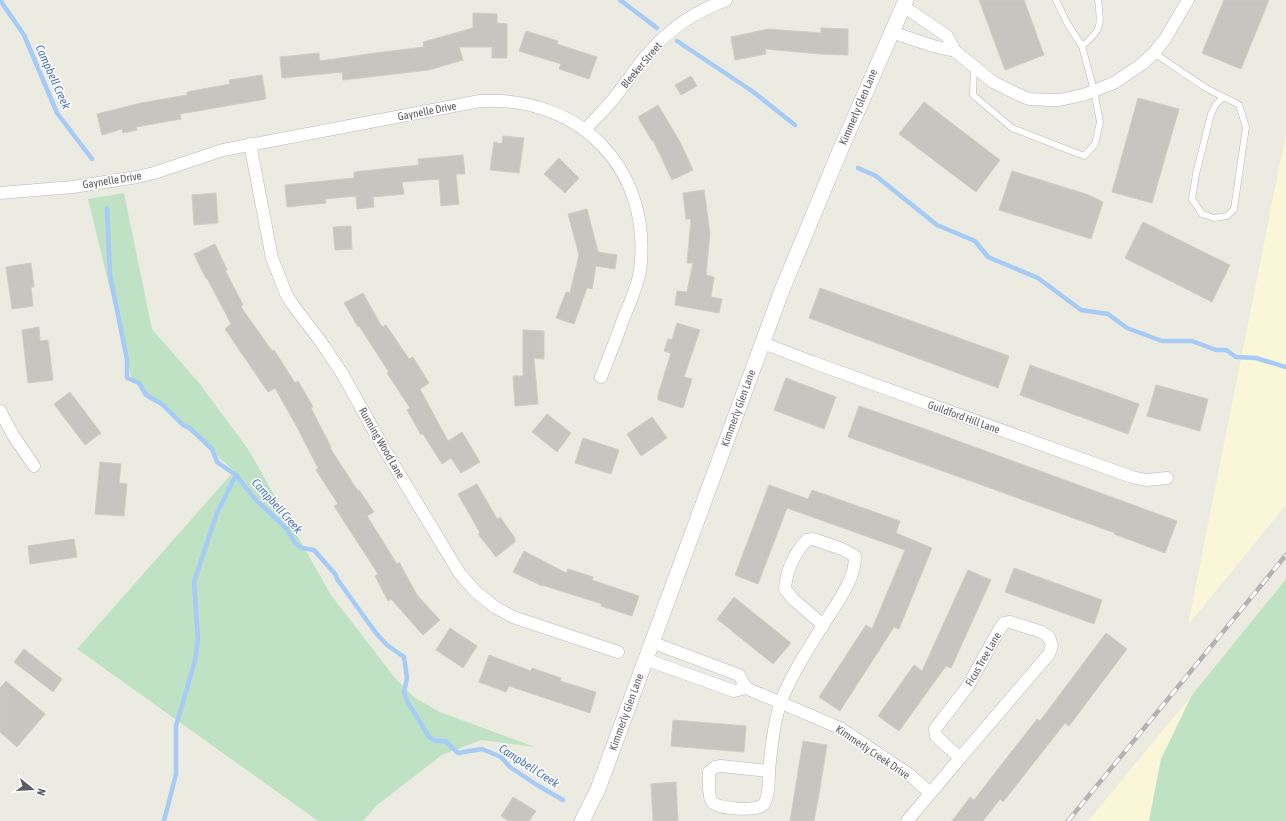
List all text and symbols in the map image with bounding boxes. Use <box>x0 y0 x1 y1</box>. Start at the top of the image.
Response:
street label: Bleeker Street <box>618 40 664 90</box>
water label: Campbell Creek <box>33 43 74 112</box>
street label: Kimmerly Glen Lane <box>837 67 879 147</box>
street label: Gaynelle Drive <box>397 99 457 123</box>
street label: Gaynelle Drive <box>82 169 142 191</box>
street label: Kimmerly Glen Lane <box>719 368 757 448</box>
street label: Guildford Hill Lane <box>926 398 1002 436</box>
street label: Running Wood Lane <box>357 405 407 481</box>
water label: Campbell Creek <box>249 476 306 537</box>
street label: Ficus Tree Lane <box>963 630 1003 688</box>
street label: Kimmerly Glen Lane <box>607 672 645 752</box>
street label: Kimmerly Creek Drive <box>834 723 912 781</box>
water label: Campbell Creek <box>496 741 562 791</box>
north arrow <box>12 769 52 809</box>
text: N <box>35 787 48 797</box>

